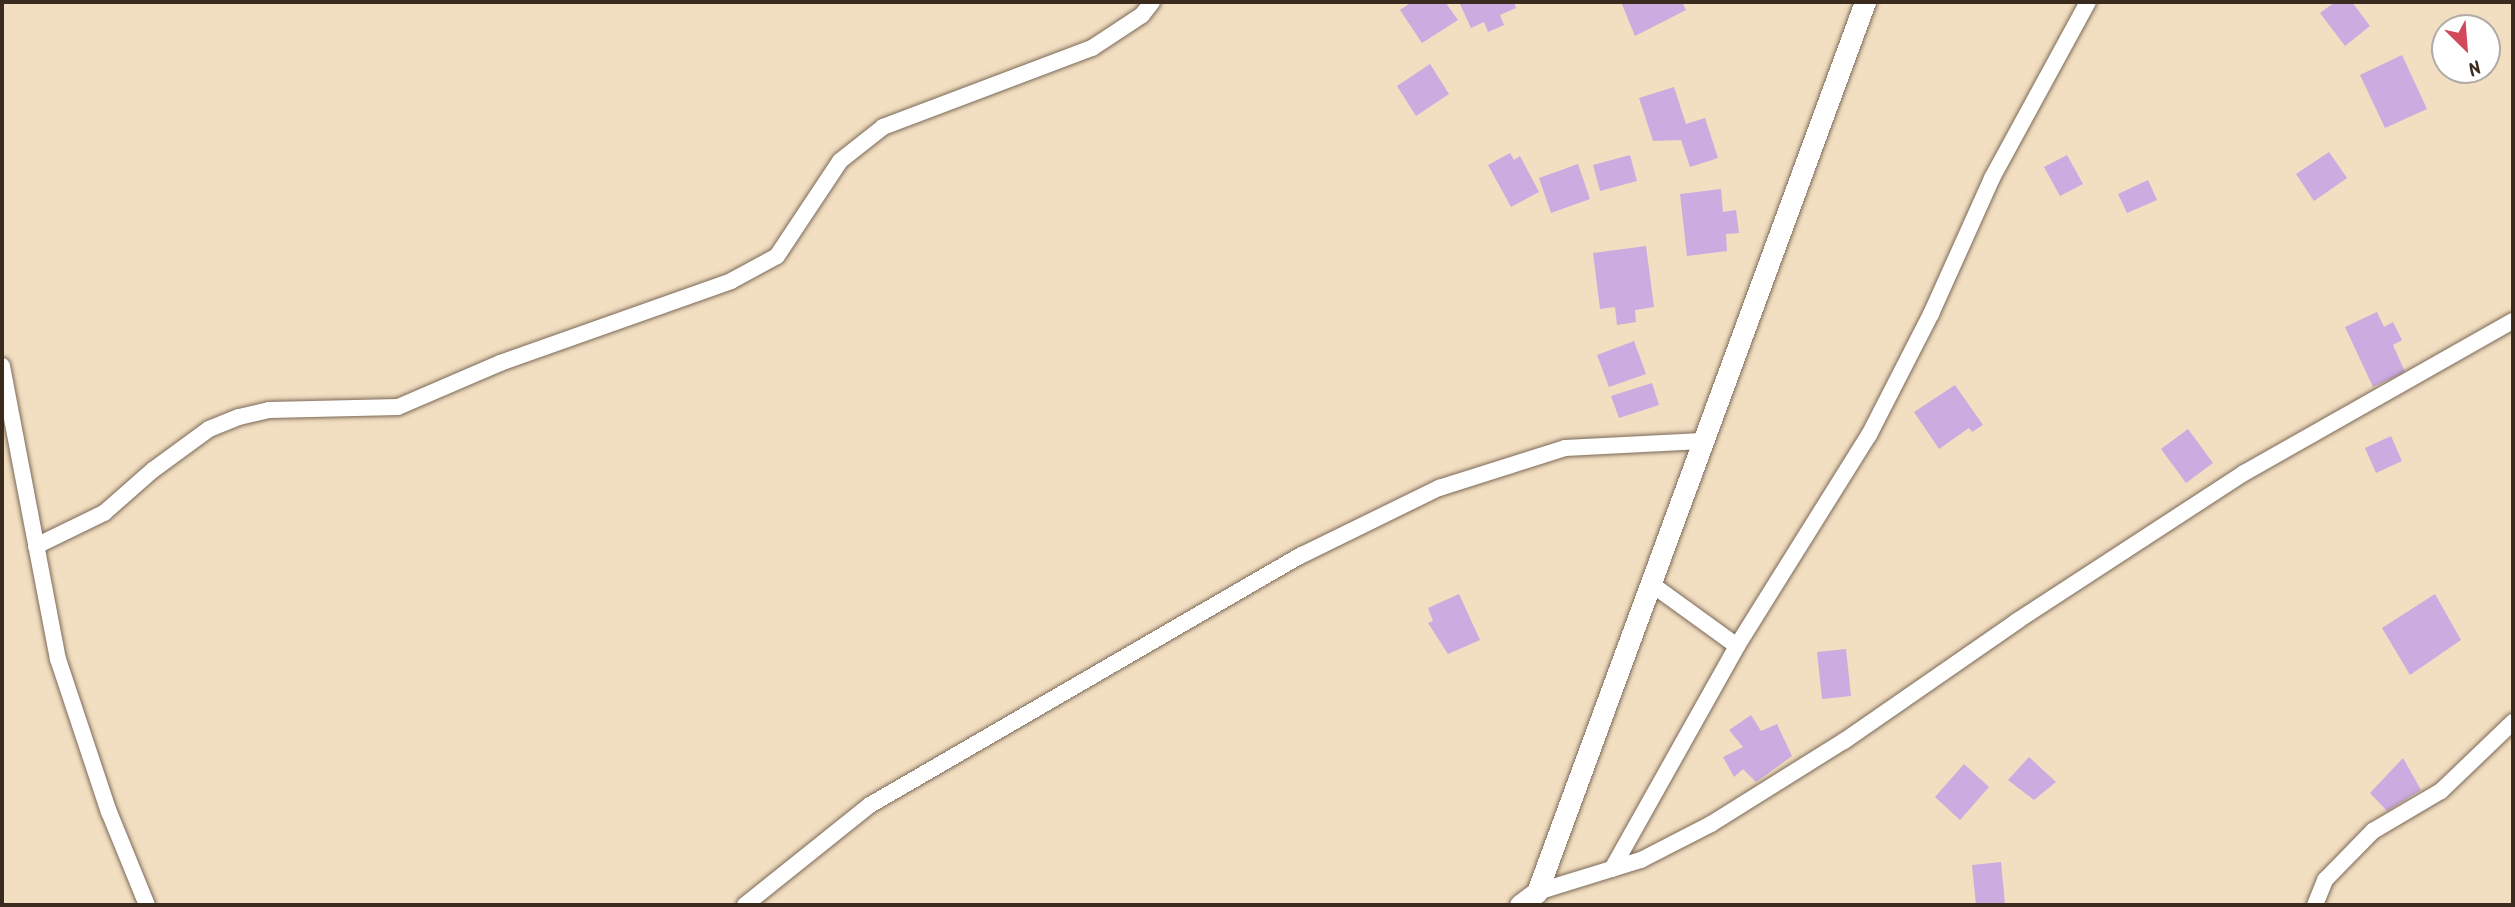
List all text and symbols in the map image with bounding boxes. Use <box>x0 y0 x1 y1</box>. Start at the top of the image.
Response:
north arrow <box>2431 14 2501 84</box>
text: N <box>2462 50 2486 82</box>

